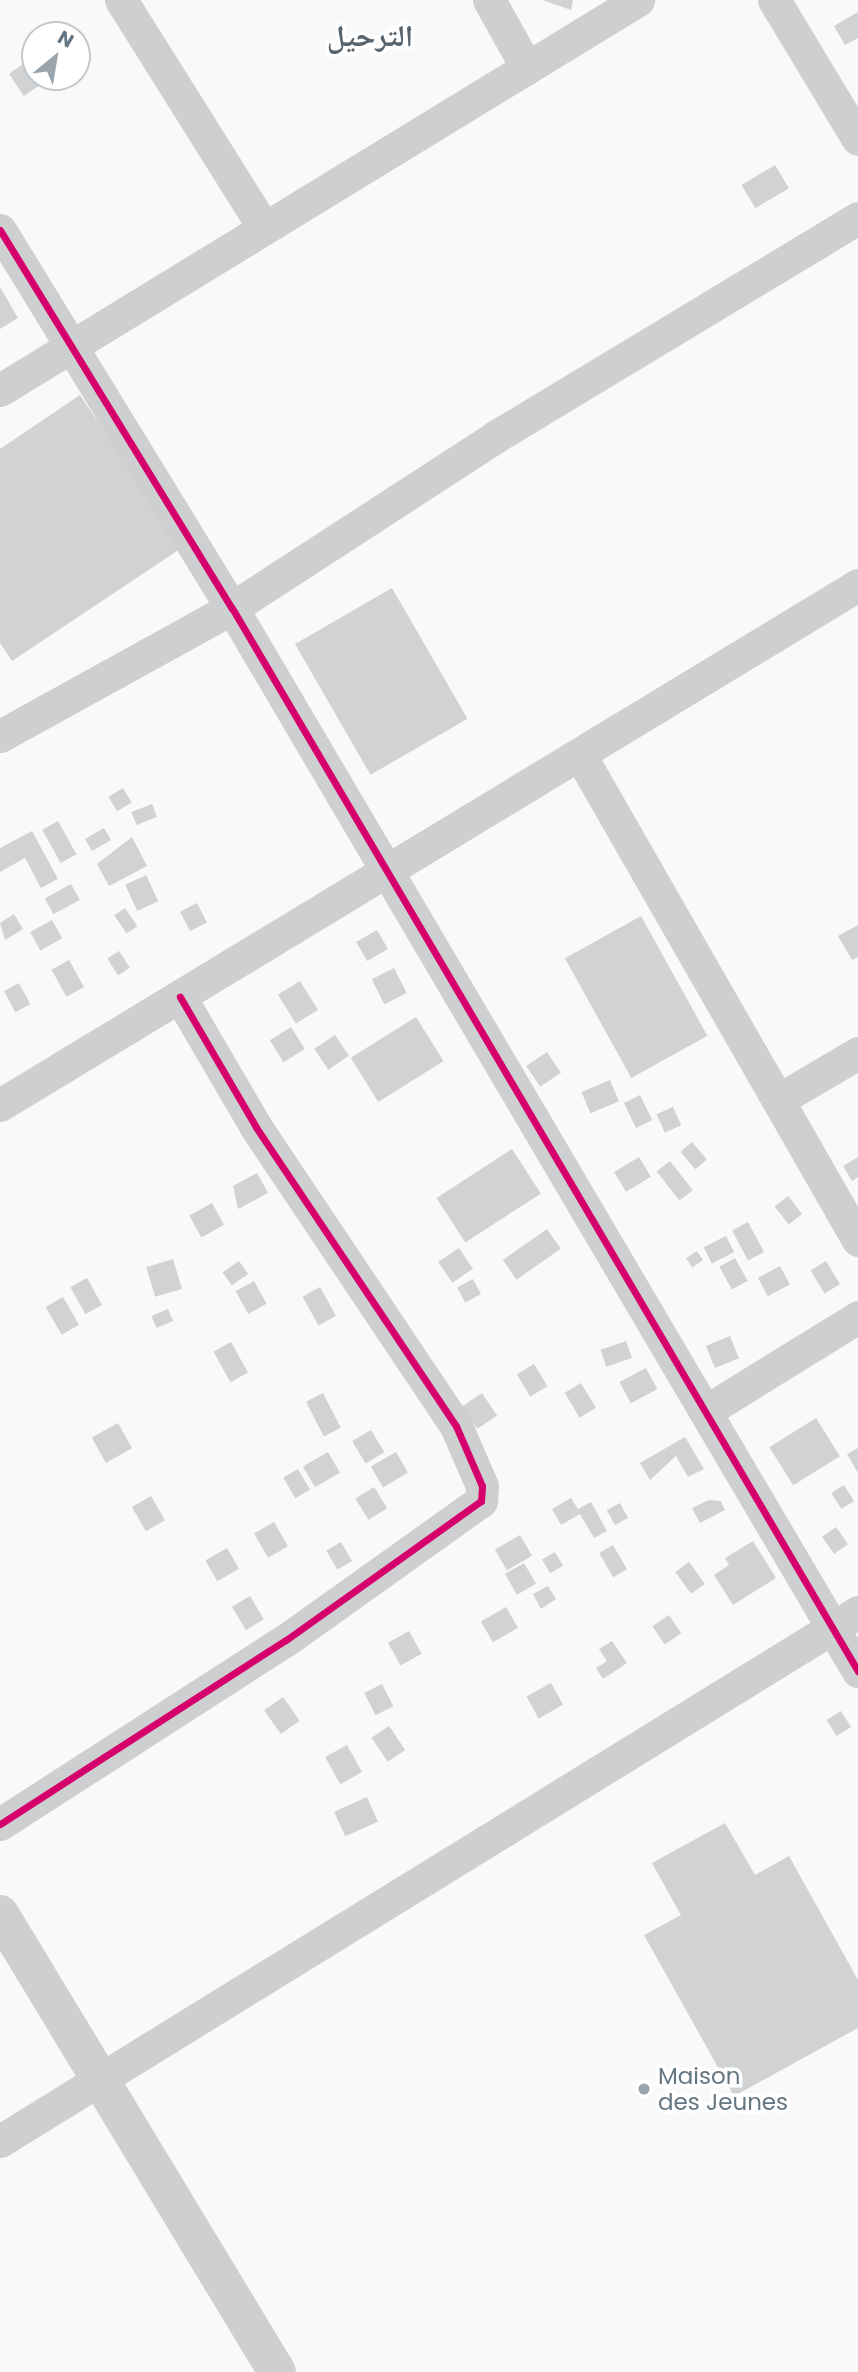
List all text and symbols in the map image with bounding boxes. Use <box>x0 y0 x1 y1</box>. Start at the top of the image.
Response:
district label: الترحيل <box>327 18 413 54</box>
north arrow <box>21 21 91 91</box>
text: N <box>53 24 79 54</box>
place label: Maison des Jeunes <box>658 2062 788 2116</box>
marker: Maison des Jeunes <box>636 2081 652 2097</box>

